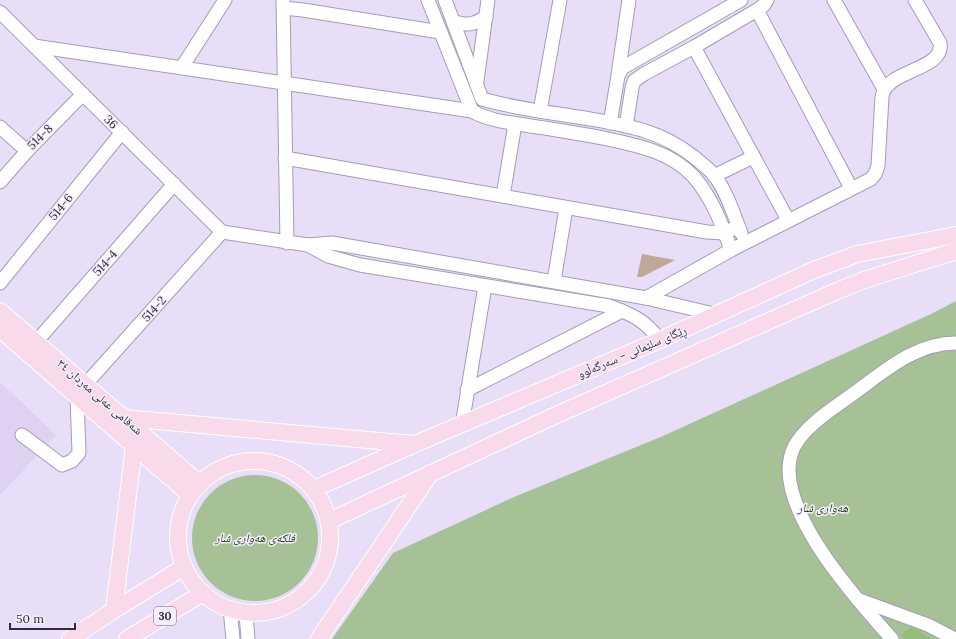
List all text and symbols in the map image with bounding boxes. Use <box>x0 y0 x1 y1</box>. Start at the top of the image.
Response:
street label: 36 <box>101 112 122 132</box>
street label: 514-8 <box>24 121 56 153</box>
street label: 514-6 <box>45 190 76 223</box>
street label: 514-4 <box>89 246 120 279</box>
street label: 514-2 <box>138 293 169 325</box>
street label: ڕێگای سلێمانی - سەرگەڵوو <box>575 322 690 384</box>
street label: شەقامی عەلی مەردان ٣٤ <box>55 356 146 438</box>
park label: هەواری شار <box>797 500 849 516</box>
park label: فلکەی هەواری شار <box>214 530 296 546</box>
scale bar <box>10 605 75 631</box>
road number: 30 <box>154 607 176 625</box>
text: 50 m <box>16 611 44 626</box>

